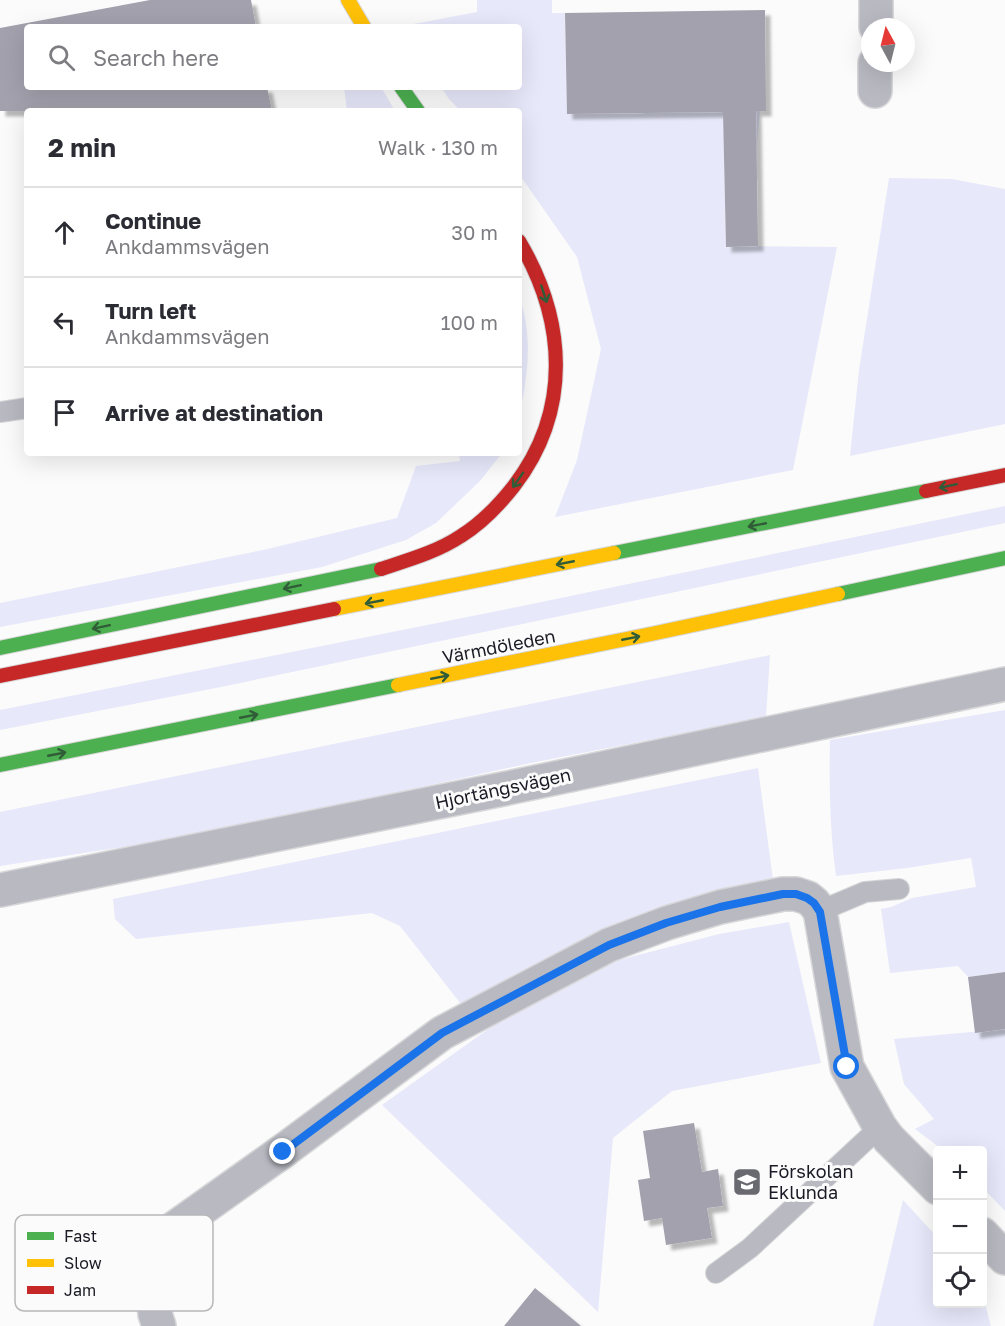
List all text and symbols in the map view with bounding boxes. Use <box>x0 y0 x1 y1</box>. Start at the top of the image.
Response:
north arrow <box>861 18 915 72</box>
search box <box>24 24 522 90</box>
icon: search <box>45 41 78 74</box>
text: Search here <box>93 44 219 71</box>
text: 2 min <box>48 132 116 163</box>
text: Walk · 130 m <box>378 135 498 159</box>
text: Continue <box>105 207 201 234</box>
icon: ahead <box>48 216 81 249</box>
text: 30 m <box>451 220 498 244</box>
text: Ankdammsvägen <box>105 234 270 258</box>
one-way arrow <box>539 284 550 303</box>
text: Turn left <box>105 297 196 324</box>
icon: left <box>48 306 81 339</box>
text: 100 m <box>441 310 498 334</box>
text: Ankdammsvägen <box>105 324 270 348</box>
icon: arrive <box>48 396 81 429</box>
text: Arrive at destination <box>105 399 323 426</box>
one-way arrow <box>512 471 524 487</box>
one-way arrow <box>938 481 957 493</box>
one-way arrow <box>747 520 767 531</box>
one-way arrow <box>556 558 576 569</box>
one-way arrow <box>283 582 303 593</box>
one-way arrow <box>365 596 384 608</box>
one-way arrow <box>92 622 112 633</box>
street label: Värmdöleden <box>440 624 557 668</box>
one-way arrow <box>621 632 640 644</box>
one-way arrow <box>429 671 449 682</box>
one-way arrow <box>238 710 258 721</box>
one-way arrow <box>47 748 67 759</box>
street label: Hjortängsvägen <box>433 763 573 813</box>
route start <box>833 1053 859 1079</box>
route end <box>269 1138 295 1164</box>
map controls <box>933 1146 987 1308</box>
button: + <box>933 1146 987 1200</box>
place label: Förskolan Eklunda <box>768 1160 854 1203</box>
school or university icon: Förskolan Eklunda <box>731 1166 763 1198</box>
button: − <box>933 1200 987 1254</box>
legend <box>15 1215 213 1311</box>
text: Fast <box>64 1226 97 1246</box>
text: Slow <box>64 1253 102 1273</box>
button: locate <box>933 1254 987 1308</box>
text: Jam <box>64 1280 96 1300</box>

